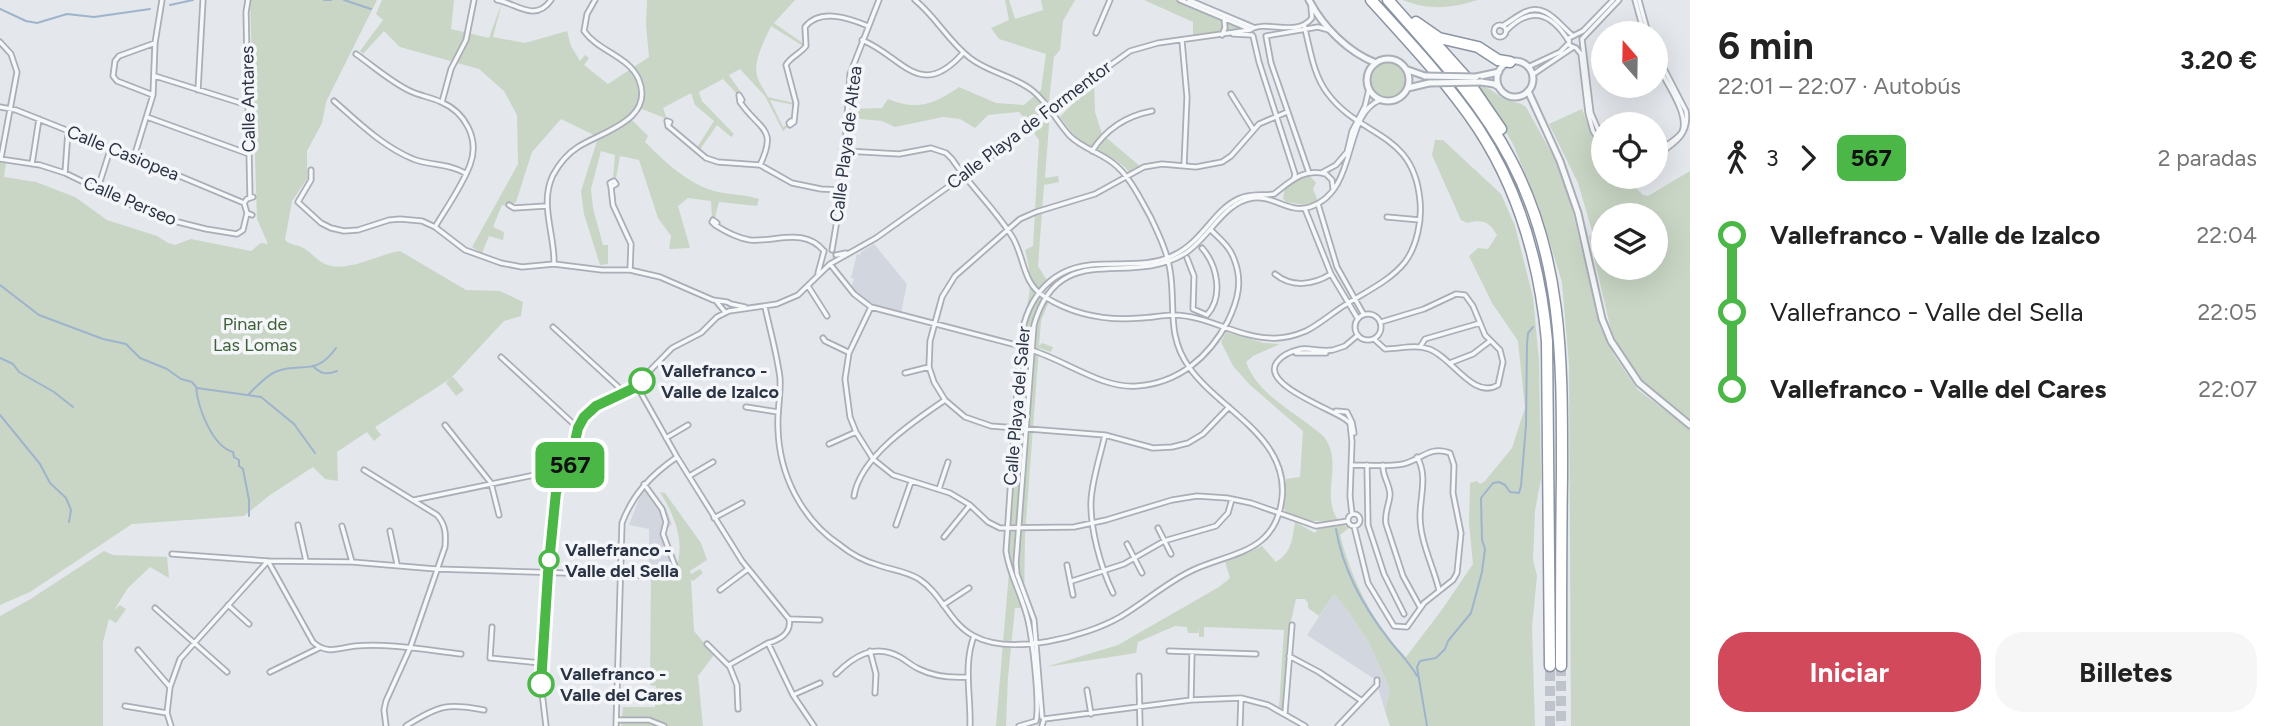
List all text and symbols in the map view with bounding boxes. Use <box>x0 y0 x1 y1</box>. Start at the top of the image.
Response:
north arrow <box>1591 21 1668 98</box>
map controls <box>1591 21 1668 280</box>
text: 6 min <box>1718 23 1814 69</box>
text: 3.20 € <box>2180 44 2257 76</box>
street label: Calle Antares <box>236 45 260 153</box>
street label: Calle Playa de Formentor <box>942 56 1116 194</box>
street label: Calle Playa de Altea <box>825 65 867 223</box>
text: 22:01 – 22:07 · Autobús <box>1718 72 1961 100</box>
button: locate <box>1591 112 1668 189</box>
street label: Calle Casiopea <box>64 120 182 186</box>
icon: walk <box>1718 139 1756 177</box>
icon: forward <box>1789 139 1827 177</box>
text: 567 <box>1851 143 1892 172</box>
text: 3 <box>1766 144 1779 172</box>
text: 2 paradas <box>2158 144 2257 172</box>
street label: Calle Perseo <box>80 171 180 231</box>
button: layers <box>1591 203 1668 280</box>
text: Vallefranco - Valle de Izalco <box>1770 219 2100 251</box>
text: 22:04 <box>2196 221 2257 249</box>
text: Vallefranco - Valle del Sella <box>1770 296 2084 328</box>
text: 22:05 <box>2197 298 2257 326</box>
park label: Pinar de Las Lomas <box>213 313 297 356</box>
street label: Calle Playa del Saler <box>999 326 1035 486</box>
place label: Vallefranco - Valle de Izalco <box>661 360 779 403</box>
marker: Vallefranco - Valle de Izalco <box>629 368 655 394</box>
text: Vallefranco - Valle del Cares <box>1770 373 2106 405</box>
text: 22:07 <box>2198 375 2257 403</box>
line badge: 567 <box>530 442 610 488</box>
text: 567 <box>549 450 591 479</box>
place label: Vallefranco - Valle del Sella <box>565 539 679 582</box>
marker: Vallefranco - Valle del Sella <box>539 550 559 570</box>
button: Iniciar <box>1718 632 1981 712</box>
button: Billetes <box>1995 632 2257 712</box>
place label: Vallefranco - Valle del Cares <box>560 663 683 706</box>
marker: Vallefranco - Valle del Cares <box>528 671 554 697</box>

